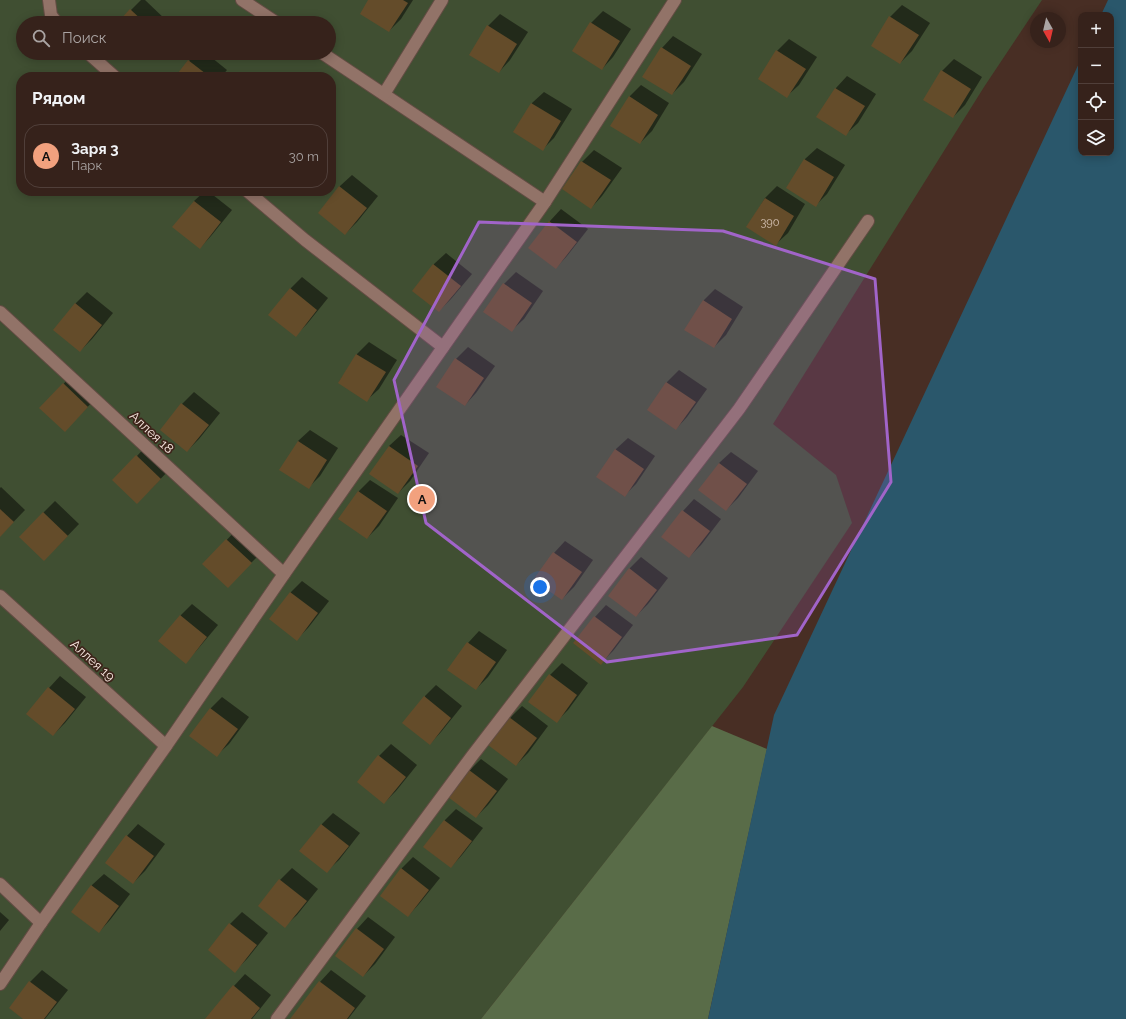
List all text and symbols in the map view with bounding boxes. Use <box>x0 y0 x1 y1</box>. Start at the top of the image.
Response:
north arrow <box>1030 12 1066 48</box>
map controls <box>1078 12 1114 156</box>
button: + <box>1078 12 1114 48</box>
search box <box>16 16 336 60</box>
icon: search <box>30 27 52 49</box>
text: Поиск <box>62 29 107 47</box>
button: − <box>1078 48 1114 84</box>
button: locate <box>1078 84 1114 120</box>
text: Рядом <box>32 88 85 108</box>
button: layers <box>1078 120 1114 156</box>
text: Заря 3 <box>71 140 119 158</box>
text: A <box>42 149 50 164</box>
text: 30 m <box>289 149 319 164</box>
text: Парк <box>71 158 102 173</box>
house number: 390 <box>760 216 780 229</box>
street label: Аллея 18 <box>127 408 177 457</box>
pin: A <box>409 484 435 514</box>
your location <box>530 577 550 597</box>
street label: Аллея 19 <box>67 637 118 684</box>

